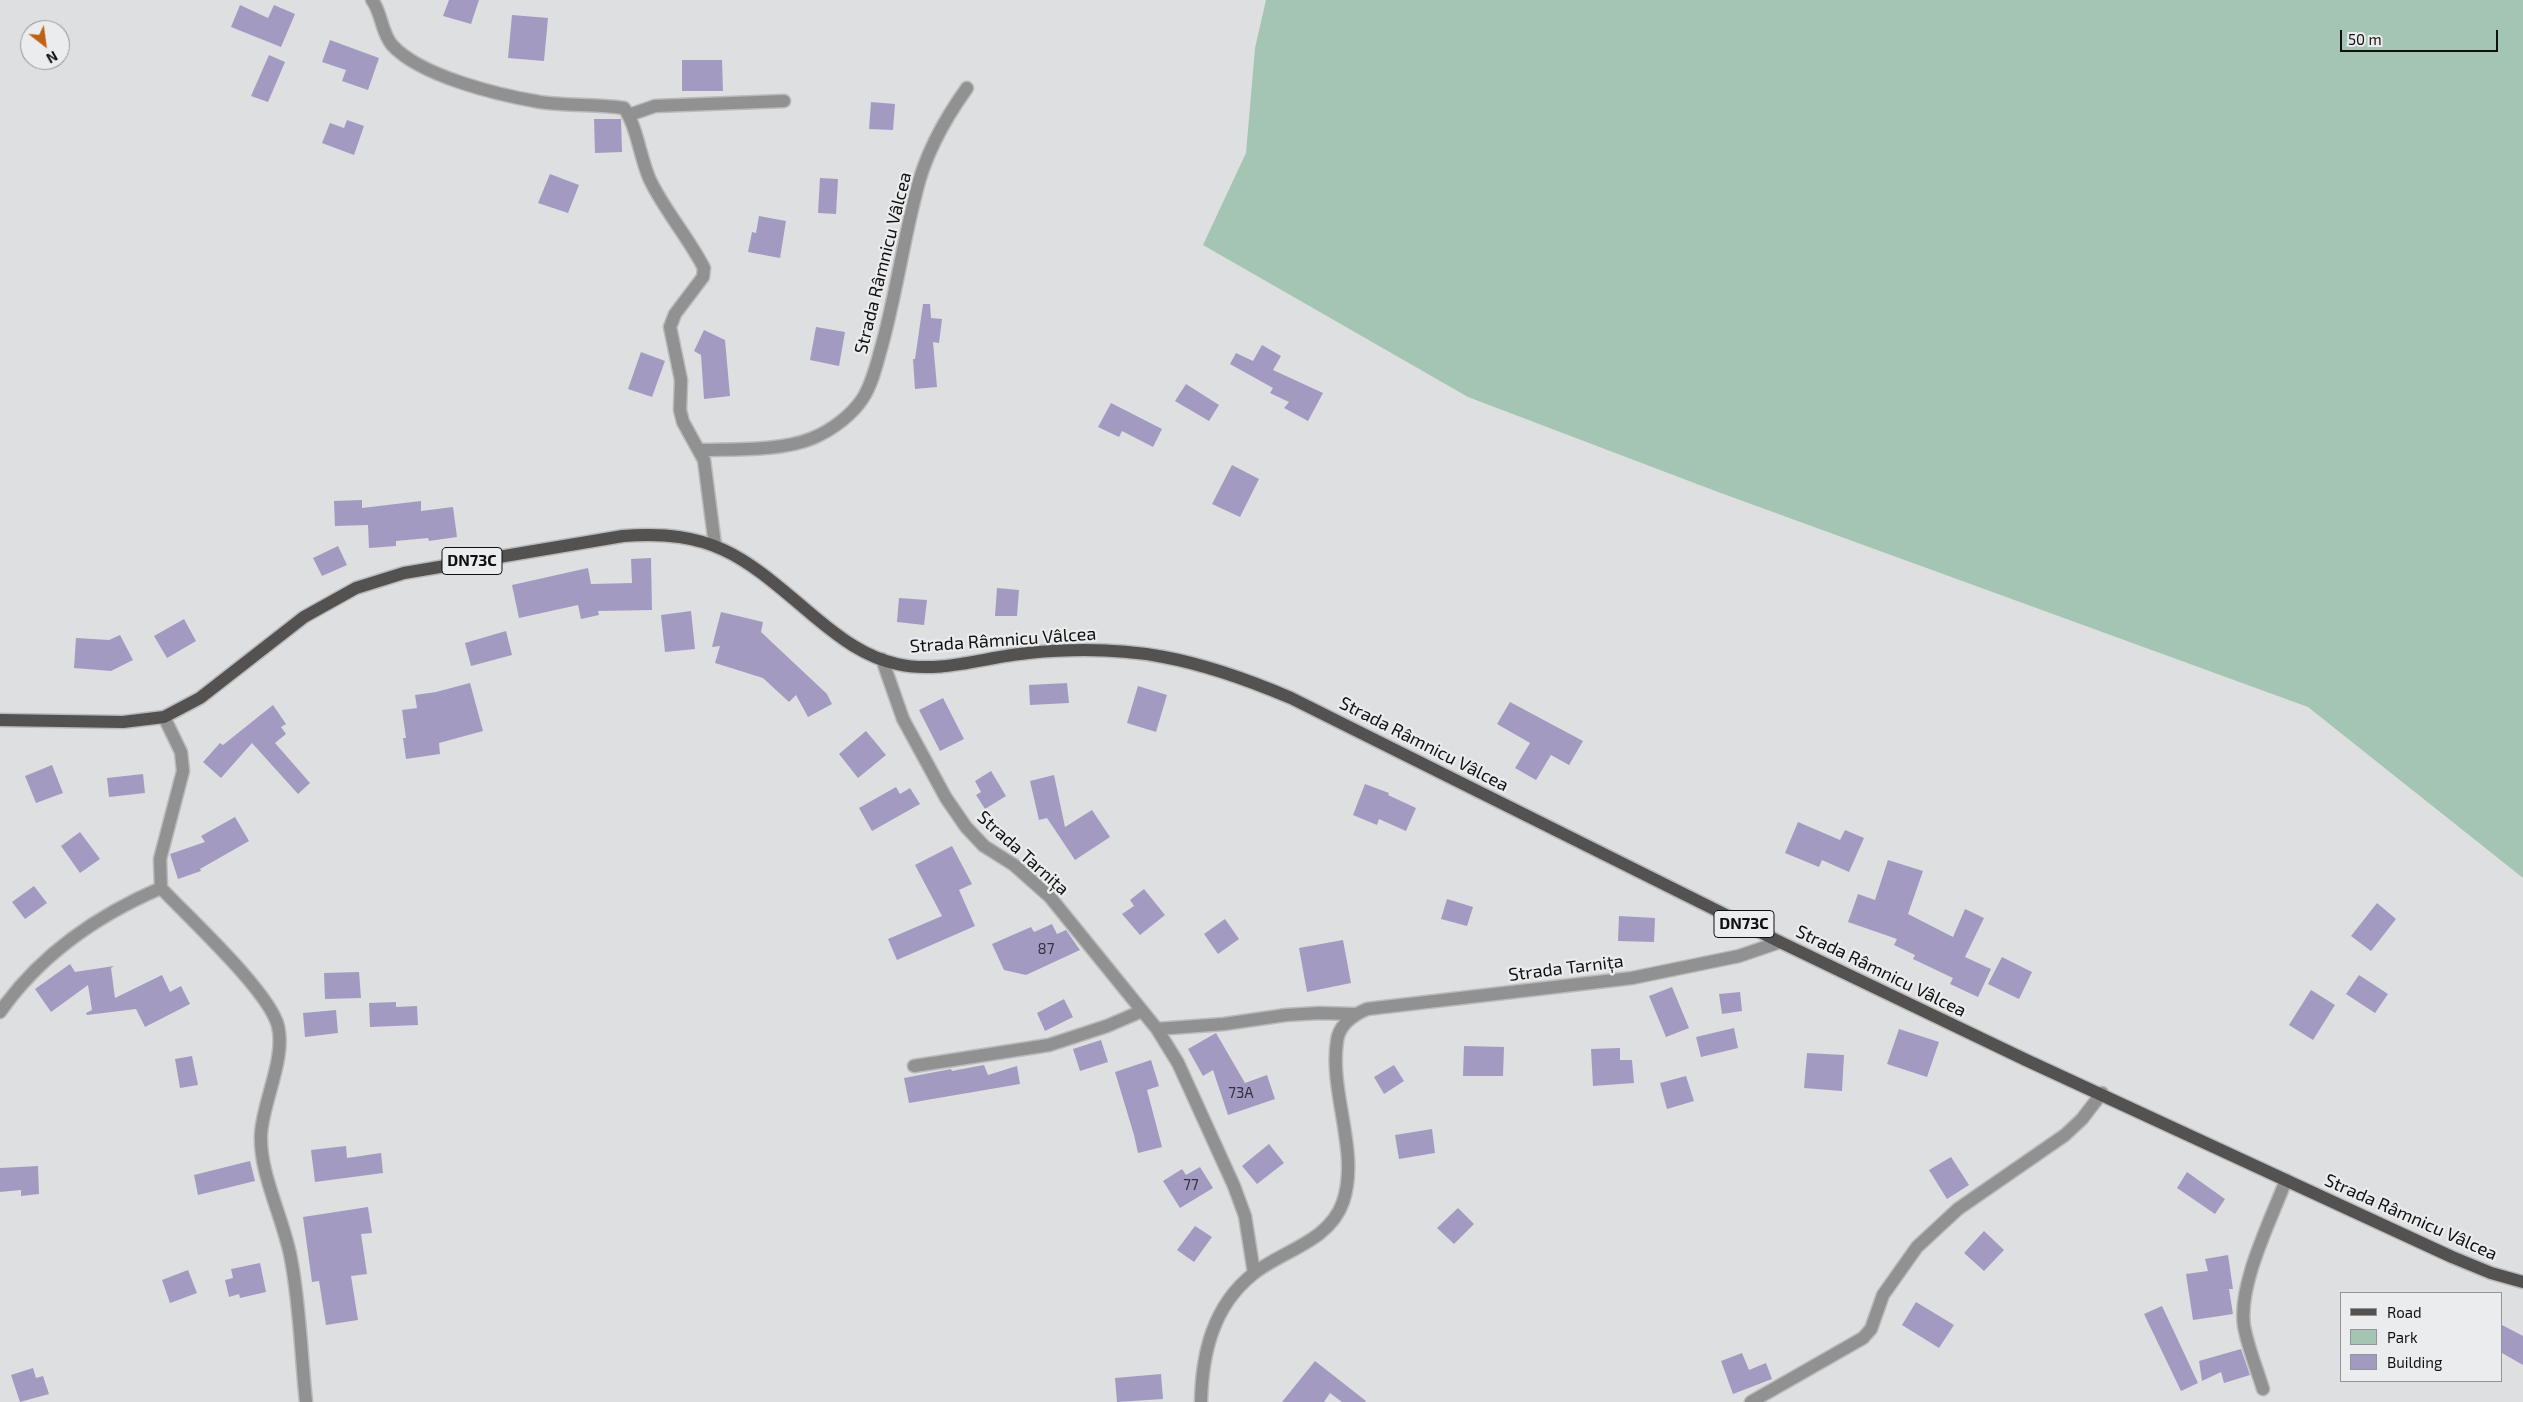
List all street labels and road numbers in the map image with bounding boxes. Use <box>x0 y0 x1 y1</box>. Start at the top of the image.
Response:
street label: Strada Râmnicu Vâlcea <box>850 170 916 356</box>
road number: DN73C <box>442 548 502 574</box>
street label: Strada Râmnicu Vâlcea <box>909 623 1097 657</box>
street label: Strada Râmnicu Vâlcea <box>1336 692 1512 796</box>
street label: Strada Tarnița <box>973 806 1073 900</box>
road number: DN73C <box>1714 911 1774 938</box>
street label: Strada Râmnicu Vâlcea <box>1792 920 1970 1022</box>
street label: Strada Tarnița <box>1507 950 1625 986</box>
street label: Strada Râmnicu Vâlcea <box>2321 1169 2501 1265</box>

